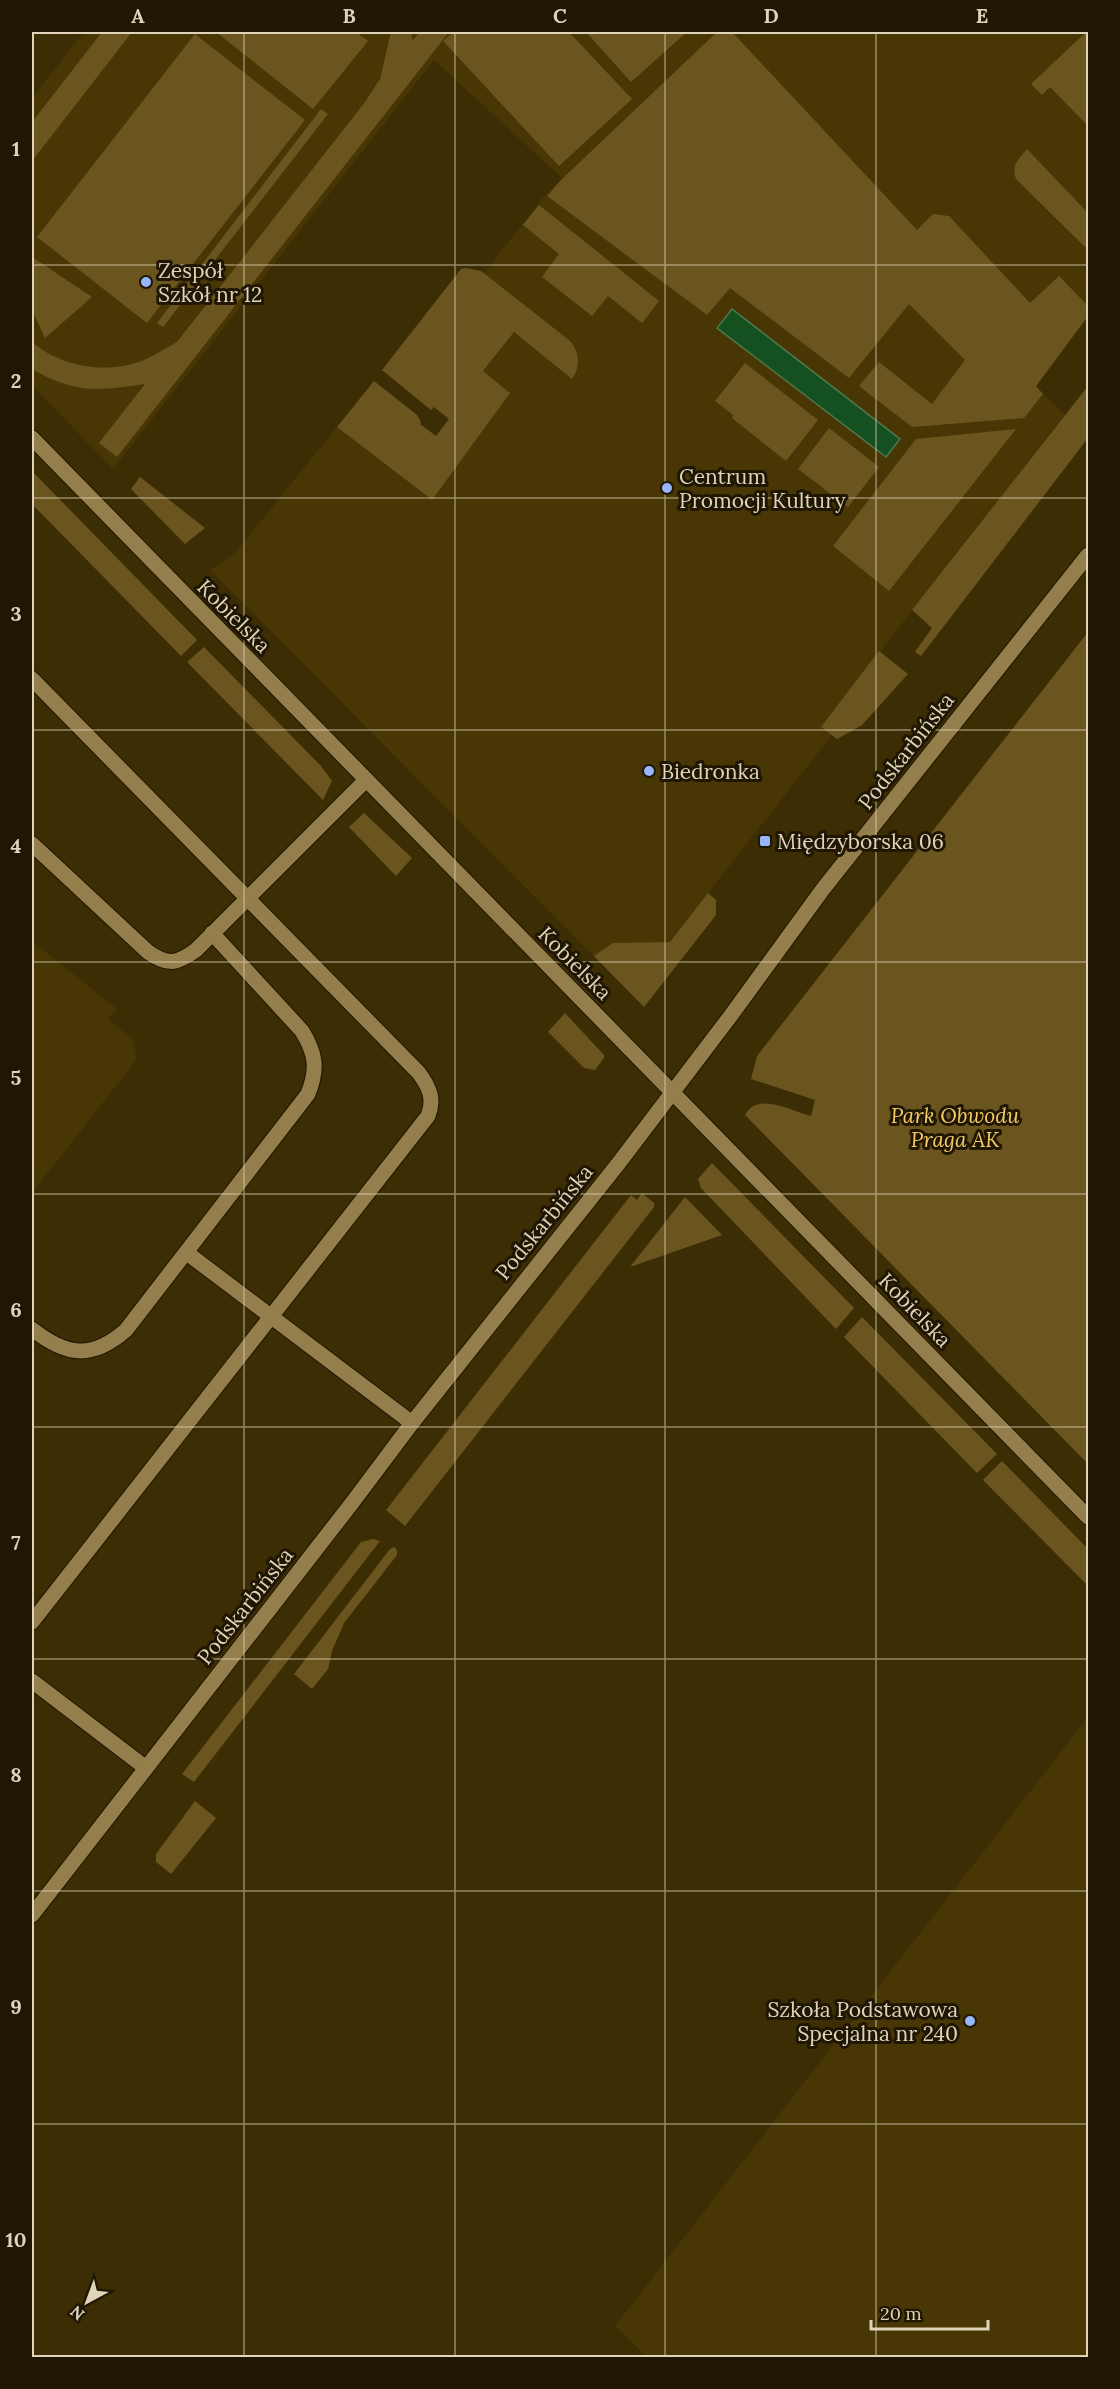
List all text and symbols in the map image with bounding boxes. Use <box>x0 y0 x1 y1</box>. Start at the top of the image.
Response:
text: A <box>131 3 145 28</box>
text: B <box>342 3 356 28</box>
text: C <box>553 3 567 28</box>
text: D <box>763 3 779 28</box>
text: E <box>976 3 988 28</box>
text: 1 <box>12 136 20 161</box>
place label: Zespół Szkół nr 12 <box>158 257 262 308</box>
marker: Zespół Szkół nr 12 <box>139 275 153 289</box>
text: 2 <box>11 368 21 393</box>
place label: Centrum Promocji Kultury <box>679 463 846 514</box>
marker: Centrum Promocji Kultury <box>660 481 674 495</box>
street label: Kobielska <box>191 573 277 659</box>
text: 3 <box>10 601 22 626</box>
street label: Podskarbińska <box>852 687 960 815</box>
place label: Biedronka <box>661 758 760 785</box>
marker: Biedronka <box>642 764 656 778</box>
place label: Międzyborska 06 <box>777 828 944 855</box>
text: 4 <box>11 833 22 858</box>
marker: Międzyborska 06 <box>758 834 772 848</box>
street label: Kobielska <box>532 920 618 1006</box>
text: 5 <box>11 1065 22 1090</box>
park label: Park Obwodu Praga AK <box>891 1102 1020 1153</box>
street label: Podskarbińska <box>489 1159 599 1285</box>
street label: Kobielska <box>873 1267 957 1353</box>
text: 6 <box>10 1297 22 1322</box>
text: 7 <box>11 1530 21 1555</box>
street label: Podskarbińska <box>191 1542 299 1670</box>
text: 8 <box>10 1762 22 1787</box>
text: 9 <box>10 1994 22 2019</box>
place label: Szkoła Podstawowa Specjalna nr 240 <box>767 1996 958 2047</box>
marker: Szkoła Podstawowa Specjalna nr 240 <box>963 2014 977 2028</box>
text: 10 <box>6 2227 26 2252</box>
north arrow <box>57 2272 117 2332</box>
scale bar <box>871 2293 988 2331</box>
text: N <box>66 2302 88 2325</box>
text: 20 m <box>880 2302 922 2325</box>

